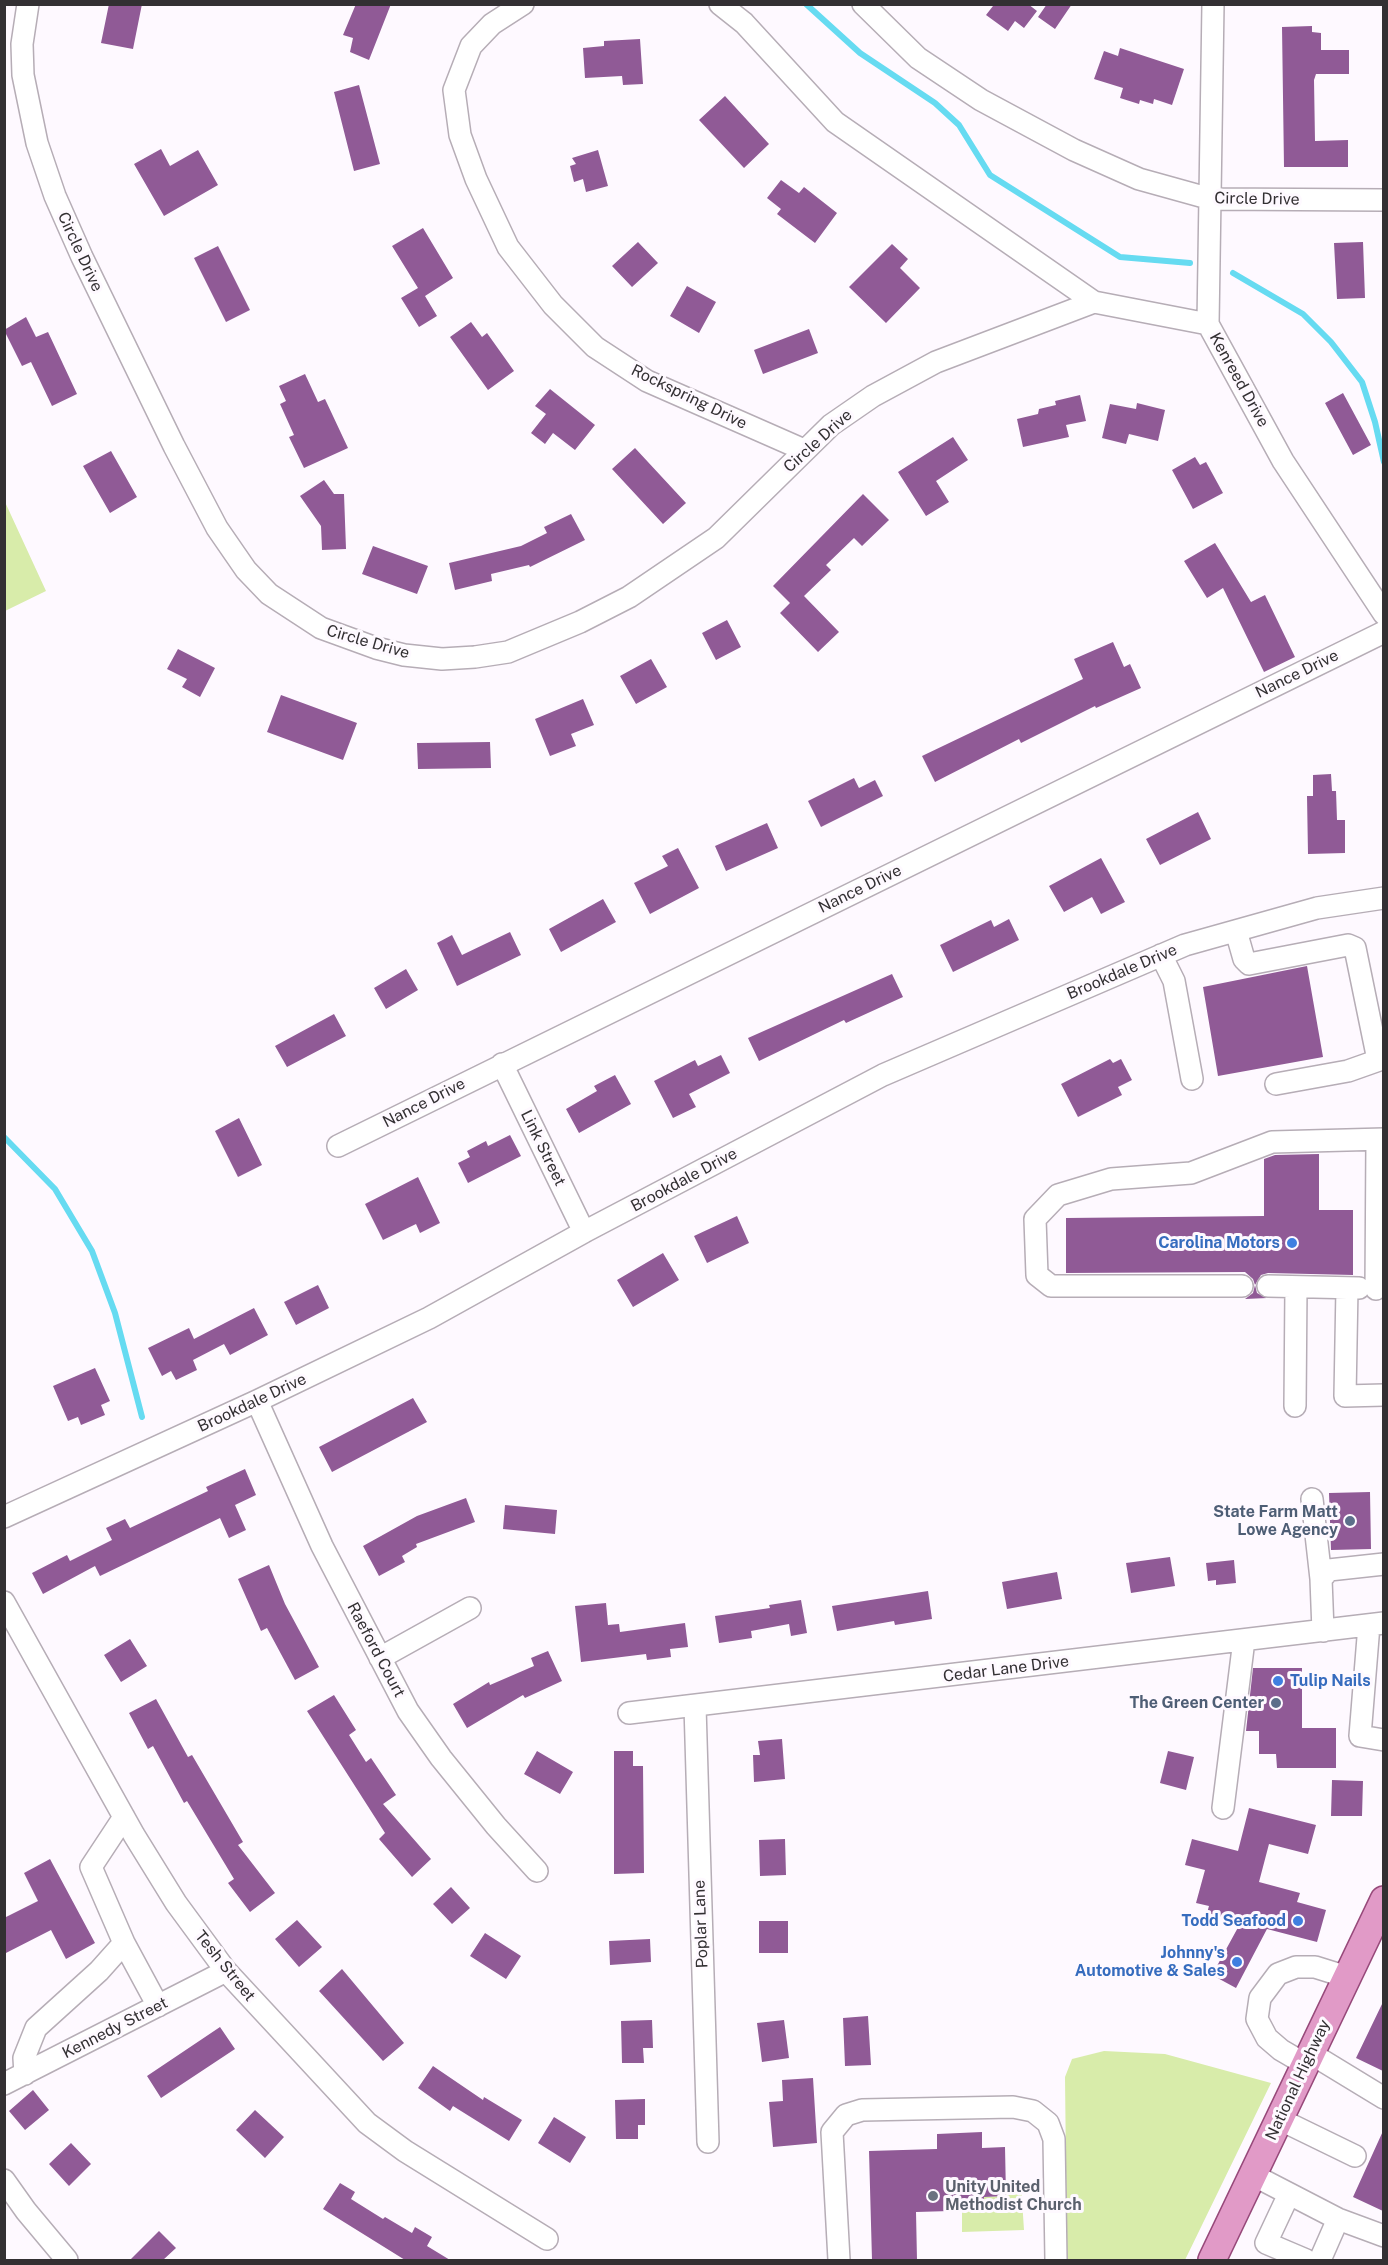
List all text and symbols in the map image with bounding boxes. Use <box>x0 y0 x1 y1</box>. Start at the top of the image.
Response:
street label: Circle Drive <box>1214 189 1300 209</box>
street label: Circle Drive <box>53 209 107 295</box>
street label: Kenreed Drive <box>1205 330 1273 430</box>
street label: Rockspring Drive <box>628 361 750 433</box>
street label: Circle Drive <box>780 405 856 477</box>
street label: Circle Drive <box>324 621 412 663</box>
street label: Nance Drive <box>1252 646 1342 702</box>
street label: Nance Drive <box>815 861 905 917</box>
street label: Brookdale Drive <box>1064 940 1180 1004</box>
street label: Nance Drive <box>380 1074 468 1132</box>
street label: Link Street <box>516 1107 570 1189</box>
street label: Brookdale Drive <box>628 1144 740 1216</box>
place label: Carolina Motors <box>1158 1233 1280 1253</box>
marker: Carolina Motors <box>1285 1236 1299 1250</box>
street label: Brookdale Drive <box>195 1369 309 1437</box>
place label: State Farm Matt Lowe Agency <box>1213 1502 1338 1540</box>
marker: State Farm Matt Lowe Agency <box>1343 1514 1357 1528</box>
street label: Raeford Court <box>343 1599 409 1701</box>
street label: Cedar Lane Drive <box>942 1652 1070 1686</box>
place label: Tulip Nails <box>1290 1671 1371 1691</box>
marker: Tulip Nails <box>1271 1674 1285 1688</box>
place label: The Green Center <box>1129 1693 1264 1713</box>
marker: The Green Center <box>1269 1696 1283 1710</box>
street label: Poplar Lane <box>690 1879 712 1969</box>
place label: Todd Seafood <box>1182 1911 1286 1931</box>
marker: Todd Seafood <box>1291 1914 1305 1928</box>
street label: Tesh Street <box>191 1927 259 2005</box>
place label: Johnny's Automotive & Sales <box>1075 1943 1225 1981</box>
marker: Johnny's Automotive & Sales <box>1230 1955 1244 1969</box>
street label: Kennedy Street <box>59 1993 171 2063</box>
street label: National Highway <box>1262 2017 1334 2143</box>
place label: Unity United Methodist Church <box>945 2177 1082 2215</box>
marker: Unity United Methodist Church <box>926 2189 940 2203</box>

